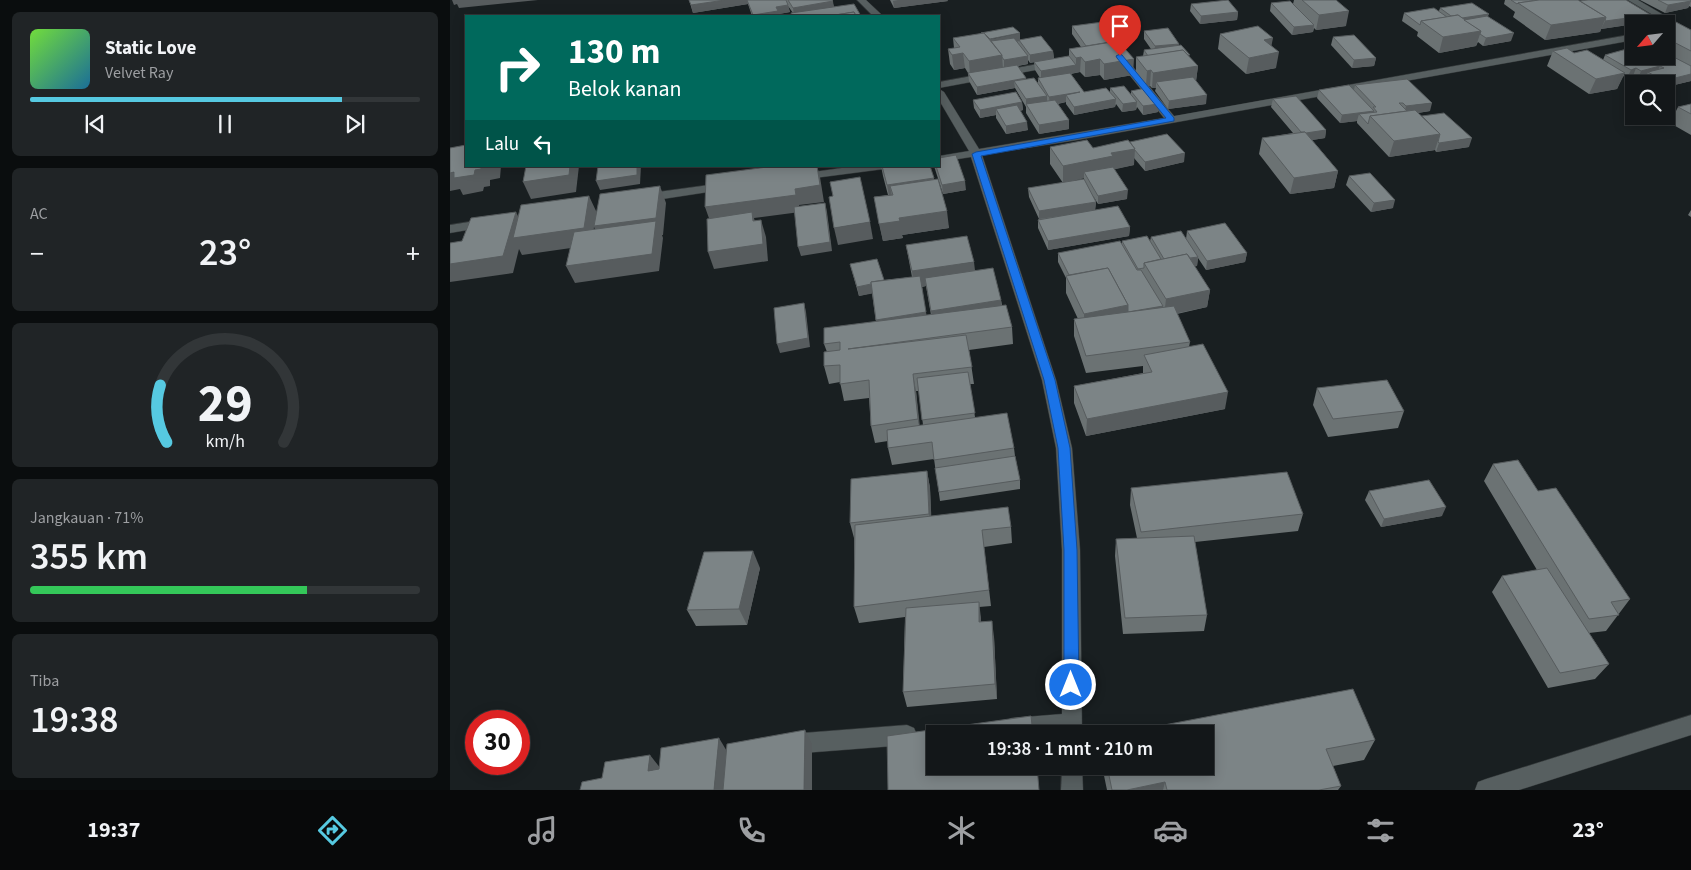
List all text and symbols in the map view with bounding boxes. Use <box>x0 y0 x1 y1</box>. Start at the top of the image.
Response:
pin <box>1099 5 1141 56</box>
icon: arrive <box>1106 12 1134 40</box>
north arrow <box>1625 15 1675 65</box>
map controls <box>1625 15 1675 125</box>
text: 130 m <box>568 27 660 77</box>
text: Static Love <box>105 35 196 62</box>
icon: right <box>485 35 550 100</box>
text: Velvet Ray <box>105 62 173 84</box>
text: Belok kanan <box>568 73 682 105</box>
button: search <box>1625 75 1675 125</box>
icon: previous <box>81 110 109 138</box>
icon: pause <box>211 110 239 138</box>
icon: next <box>341 110 369 138</box>
icon: left <box>529 130 557 158</box>
text: Lalu <box>485 131 519 158</box>
text: AC <box>30 203 48 225</box>
text: 23° <box>199 226 251 280</box>
text: − <box>30 234 44 274</box>
text: + <box>406 234 420 274</box>
text: 29 <box>198 368 252 442</box>
text: km/h <box>205 429 245 454</box>
text: Jangkauan · 71% <box>30 507 143 529</box>
text: 355 km <box>30 530 148 584</box>
position arrow <box>1044 658 1096 710</box>
text: Tiba <box>30 670 59 692</box>
text: 19:38 <box>30 693 118 747</box>
speed limit sign: 30 <box>465 710 530 775</box>
text: 19:38 · 1 mnt · 210 m <box>987 736 1153 763</box>
icon: directions <box>315 813 350 848</box>
icon: music <box>525 813 560 848</box>
icon: phone <box>734 813 769 848</box>
icon: climate <box>944 813 979 848</box>
icon: car <box>1153 813 1188 848</box>
icon: filters <box>1363 813 1398 848</box>
text: 19:37 <box>87 814 140 846</box>
text: 23° <box>1572 814 1604 846</box>

